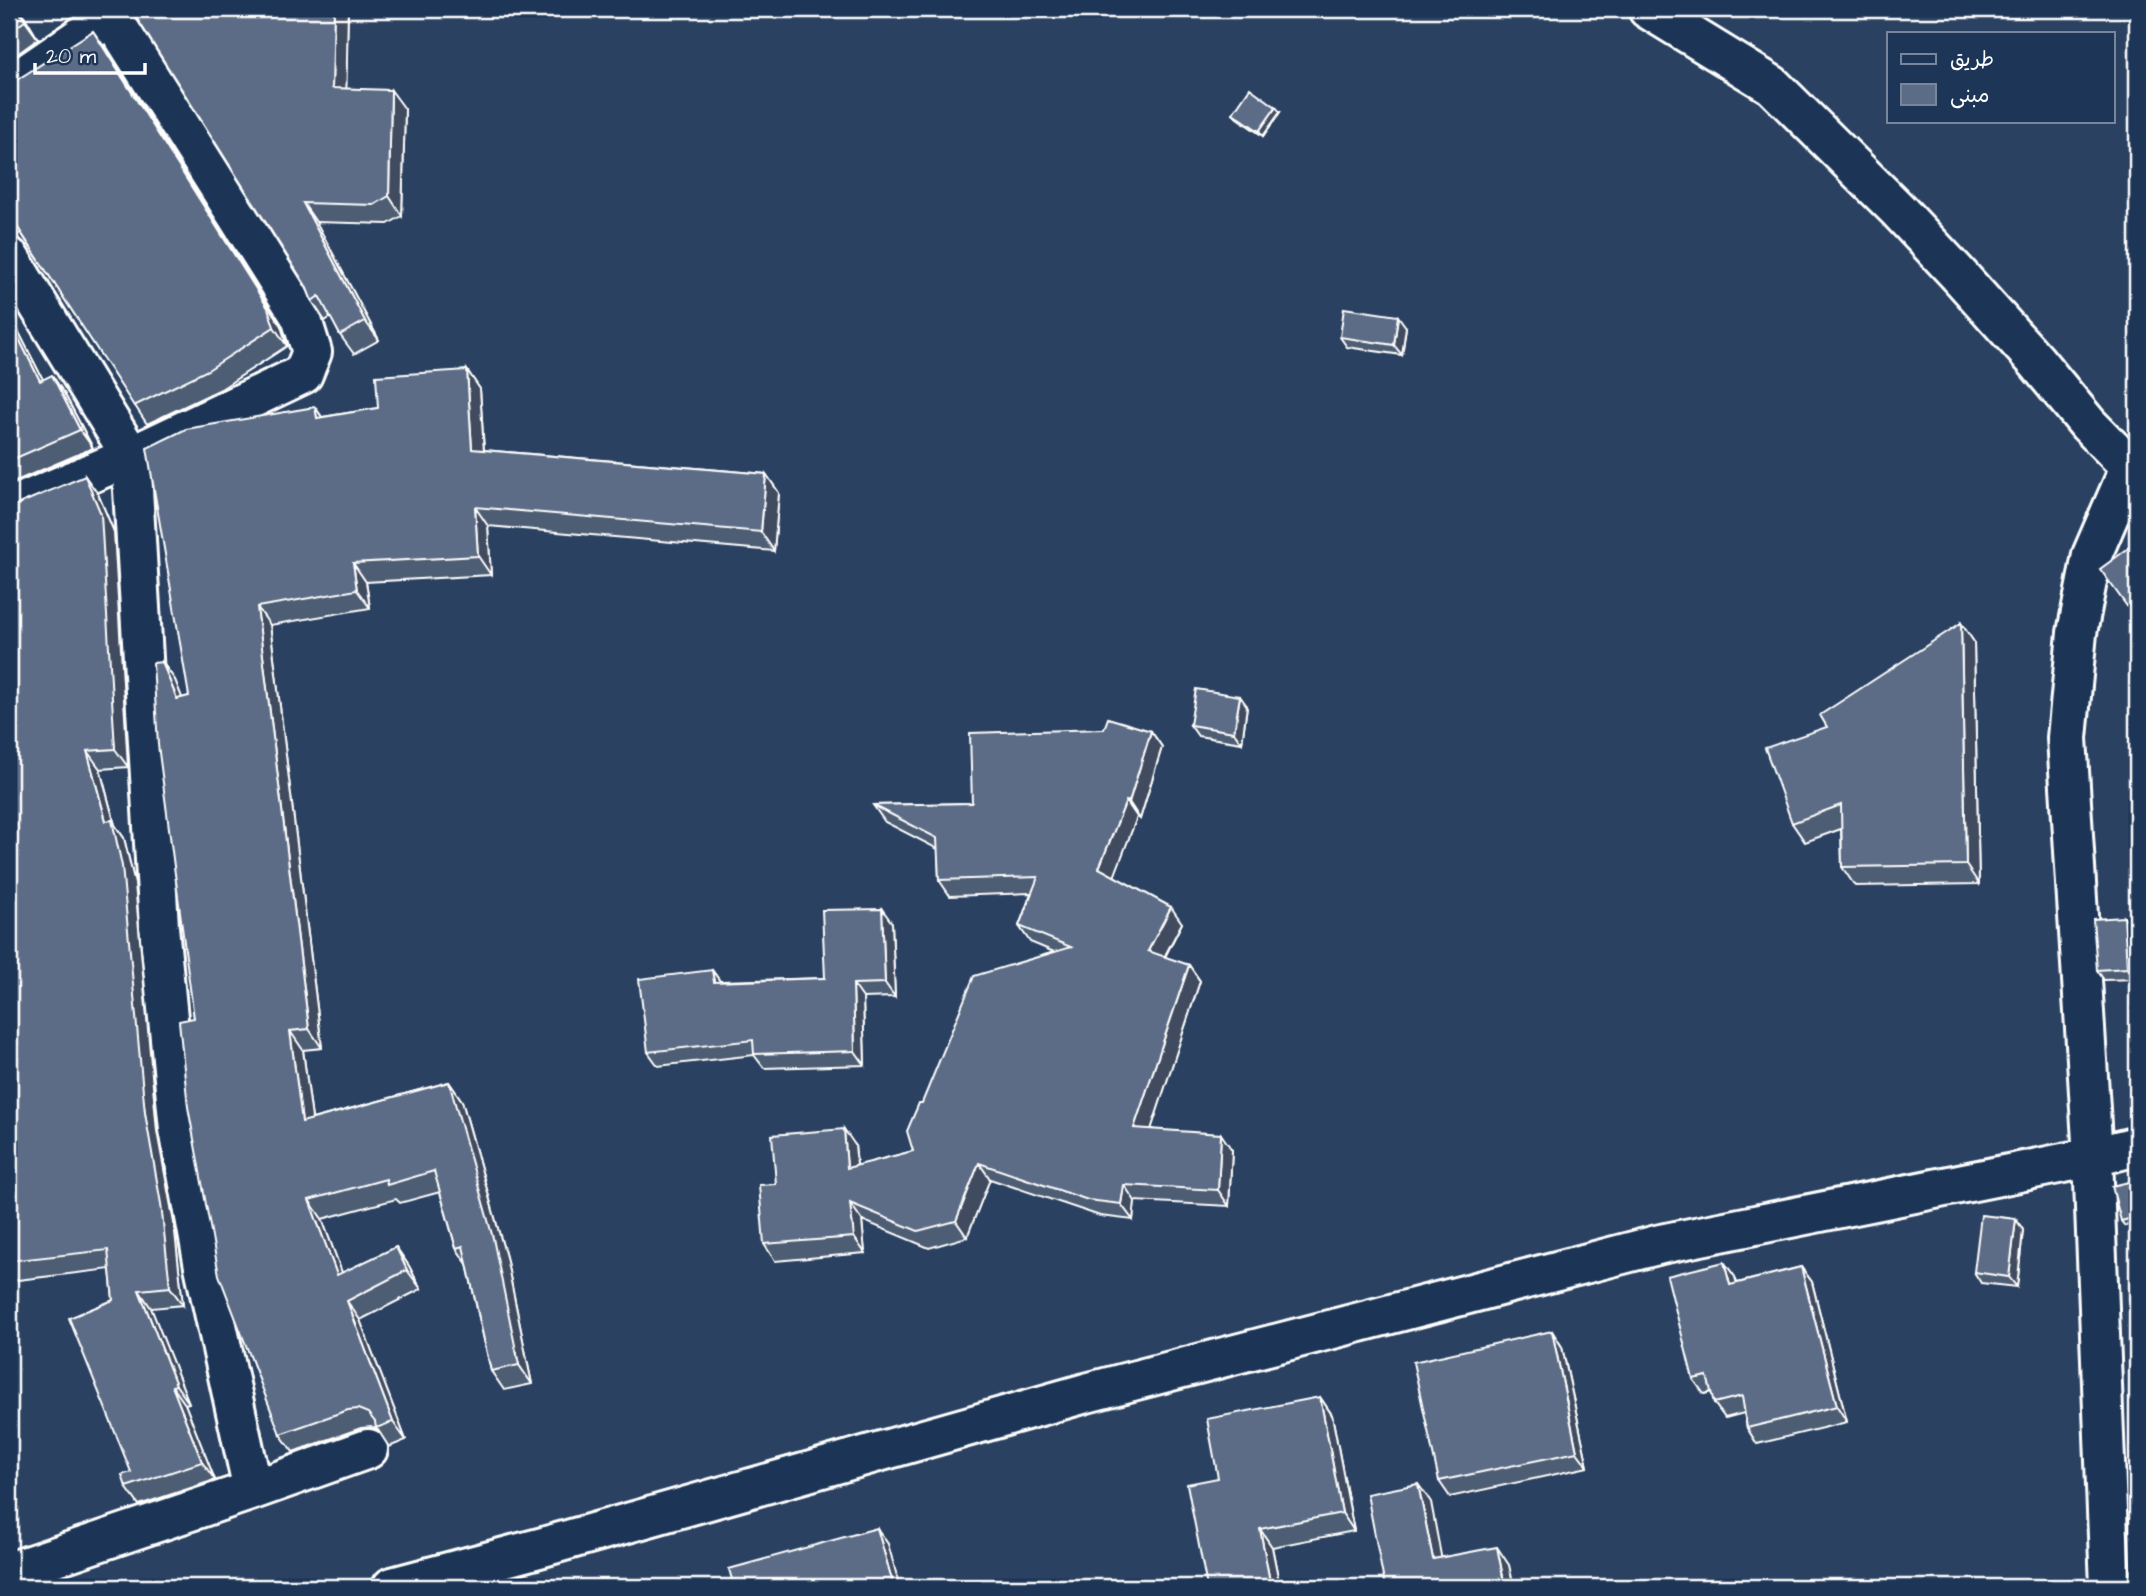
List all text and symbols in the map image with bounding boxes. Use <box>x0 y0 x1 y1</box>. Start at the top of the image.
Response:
scale bar <box>35 32 145 76</box>
legend <box>1887 32 2114 122</box>
text: 20 m <box>46 42 97 71</box>
text: طريق <box>1950 45 1994 74</box>
text: مبنى <box>1950 81 1989 110</box>

